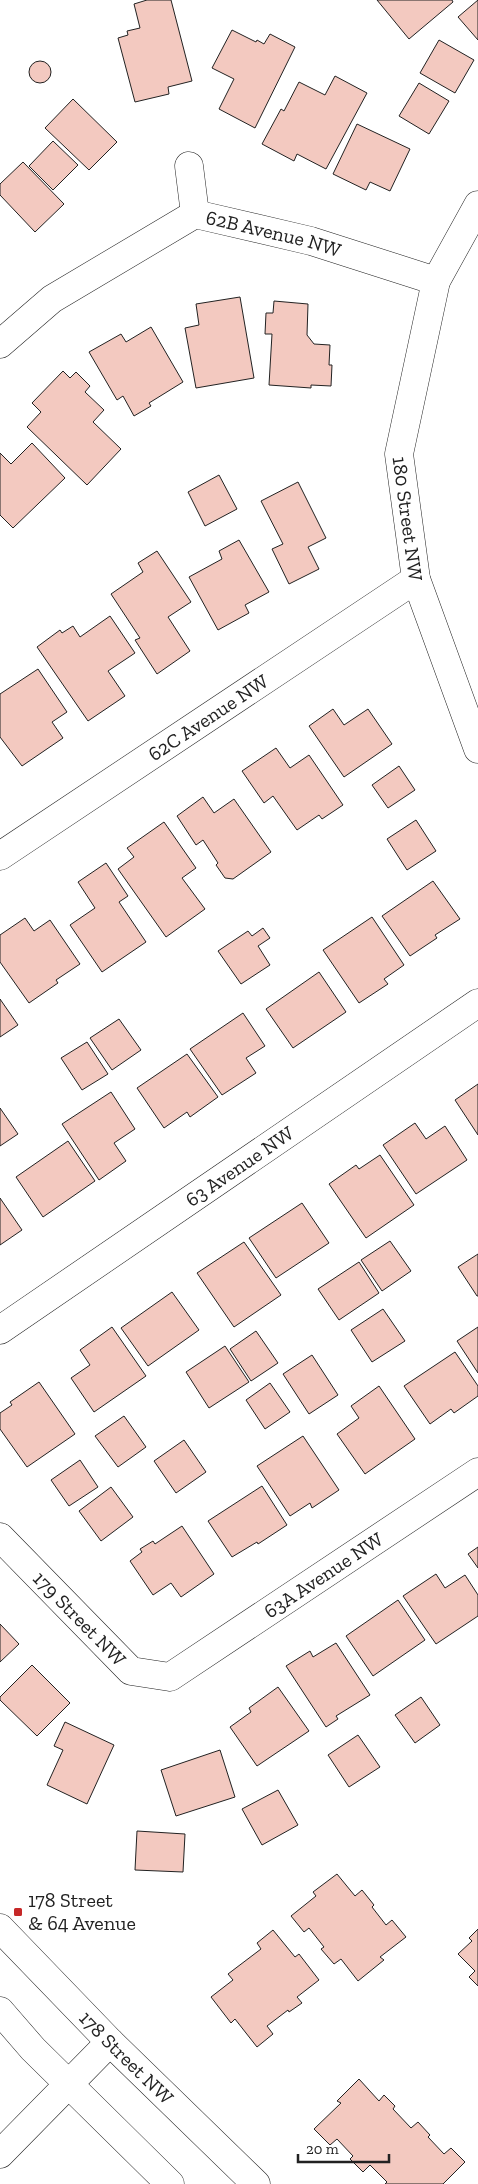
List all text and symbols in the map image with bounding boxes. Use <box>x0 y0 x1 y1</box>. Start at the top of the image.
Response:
street label: 62B Avenue NW <box>204 205 344 262</box>
street label: 180 Street NW <box>387 455 428 583</box>
street label: 62C Avenue NW <box>143 669 273 766</box>
street label: 63 Avenue NW <box>181 1121 298 1212</box>
street label: 63A Avenue NW <box>259 1527 388 1623</box>
street label: 179 Street NW <box>28 1566 131 1671</box>
place label: 178 Street & 64 Avenue <box>28 1888 136 1935</box>
marker: 178 Street & 64 Avenue <box>12 1906 24 1918</box>
street label: 178 Street NW <box>74 2006 179 2109</box>
scale bar <box>298 2132 389 2164</box>
text: 20 m <box>306 2140 339 2158</box>

